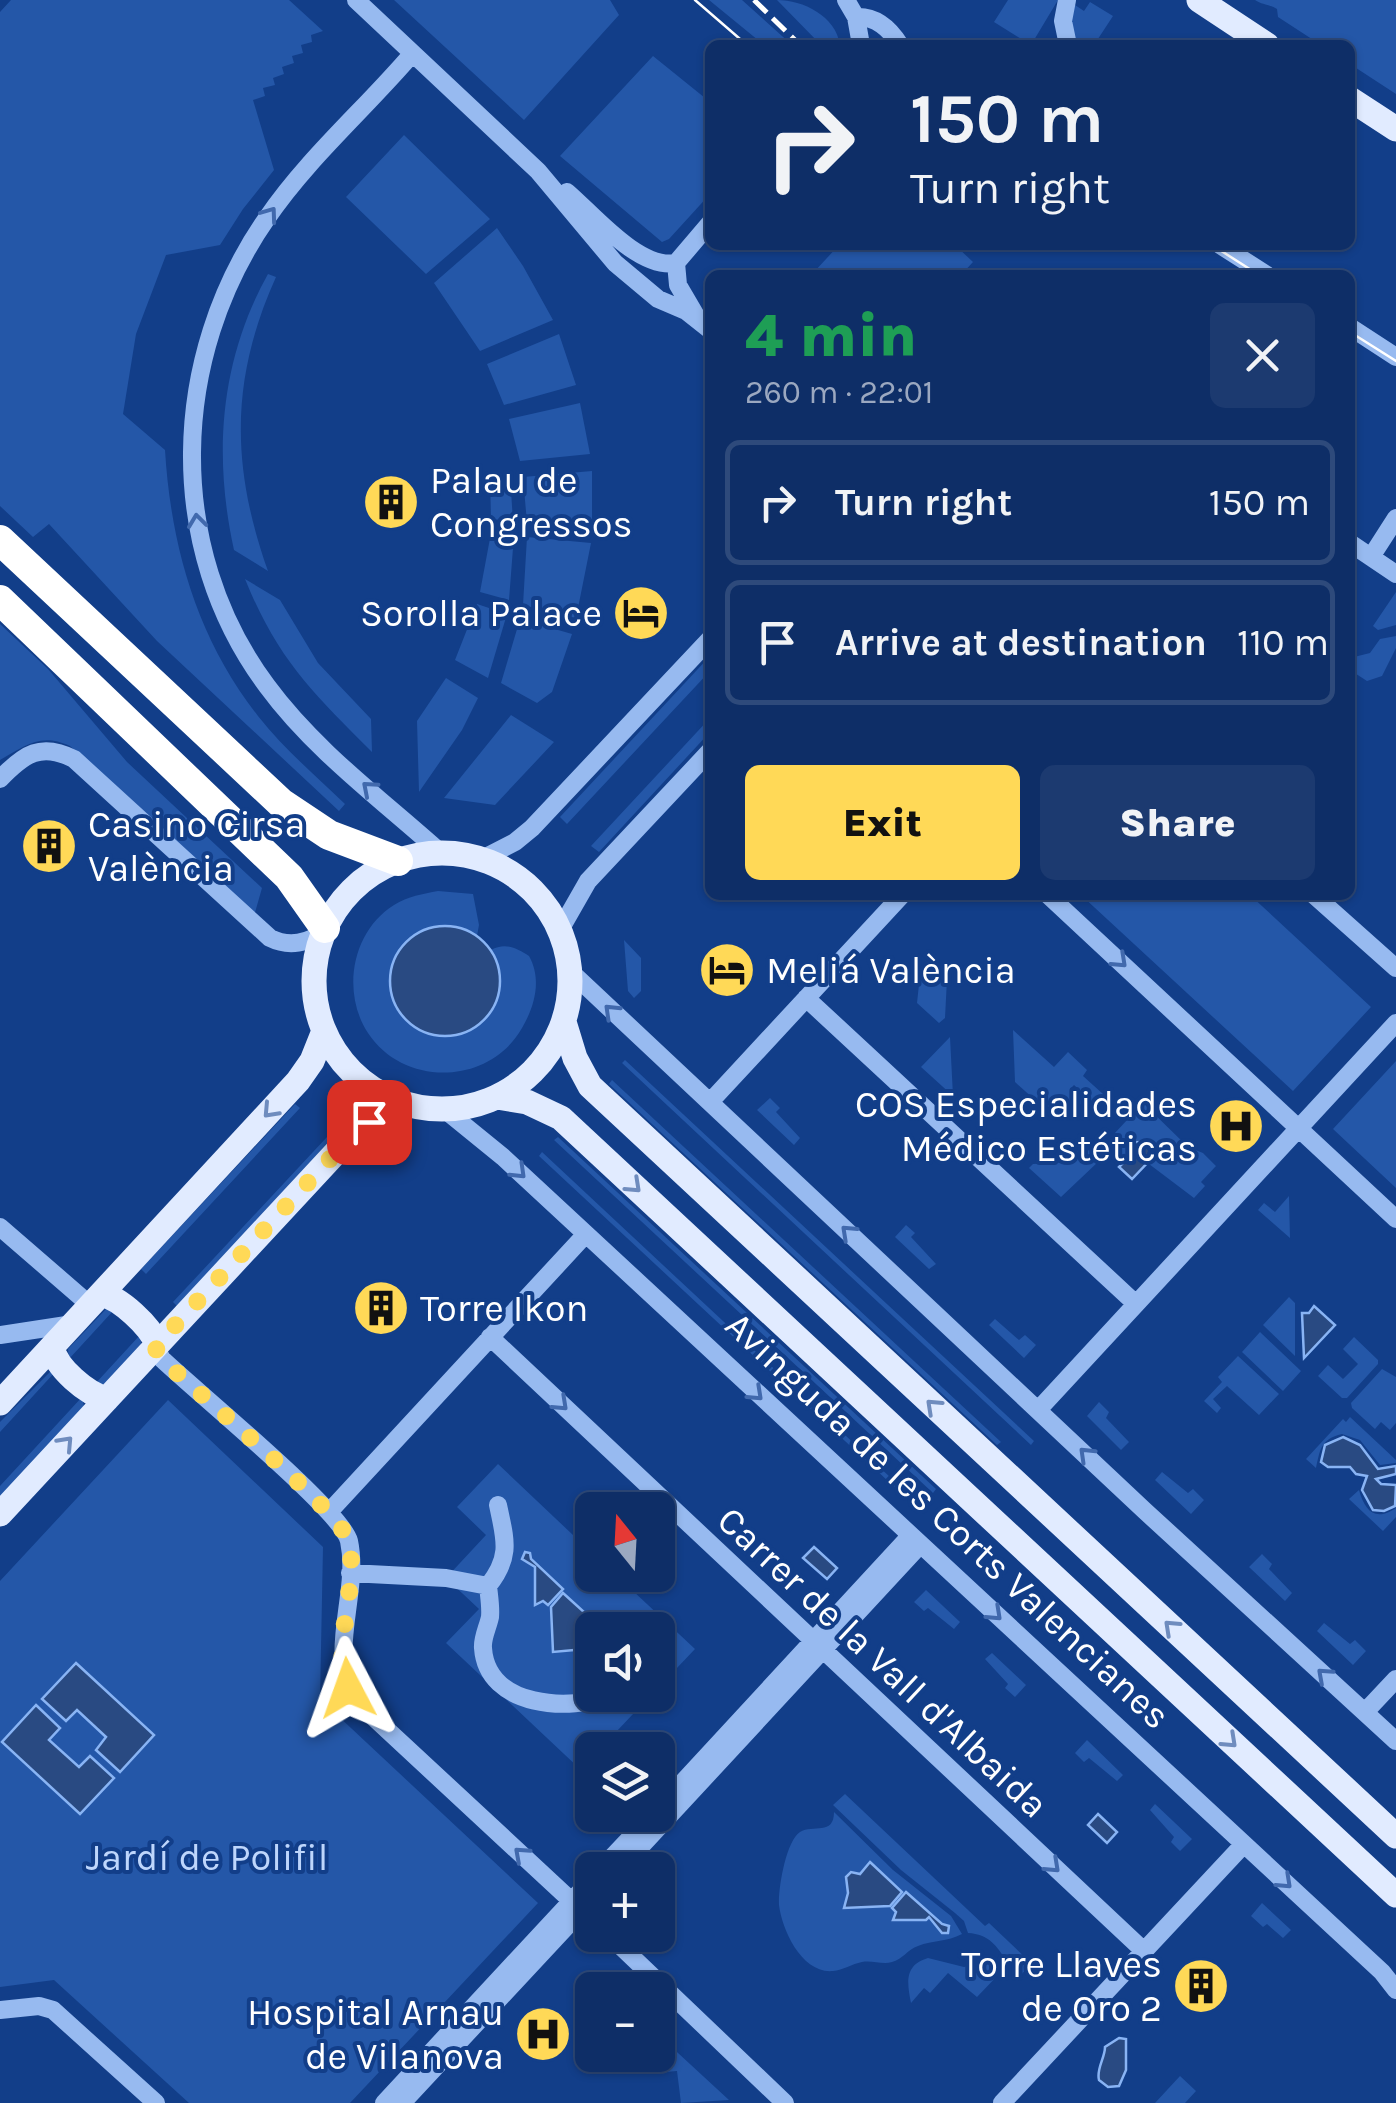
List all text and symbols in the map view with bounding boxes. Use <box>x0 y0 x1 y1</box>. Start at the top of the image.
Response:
text: 150 m <box>910 78 1104 160</box>
icon: right <box>745 80 875 210</box>
text: Turn right <box>910 162 1110 214</box>
one-way arrow <box>259 207 276 225</box>
text: 4 min <box>745 301 917 371</box>
button: close <box>1210 303 1315 408</box>
text: 260 m · 22:01 <box>745 374 933 411</box>
place label: Palau de Congressos <box>430 458 632 547</box>
building icon: Palau de Congressos <box>361 472 421 532</box>
icon: right <box>750 475 805 530</box>
text: Turn right <box>835 480 1012 525</box>
text: 150 m <box>1209 480 1310 525</box>
one-way arrow <box>188 513 209 530</box>
hotel icon: Sorolla Palace <box>611 583 671 643</box>
place label: Sorolla Palace <box>360 591 602 636</box>
icon: arrive <box>750 615 805 670</box>
text: Arrive at destination <box>835 620 1207 665</box>
text: 110 m <box>1237 620 1329 665</box>
button: Exit <box>745 765 1020 880</box>
button: Share <box>1040 765 1315 880</box>
one-way arrow <box>362 781 380 799</box>
place label: Casino Cirsa València <box>88 802 305 891</box>
building icon: Casino Cirsa València <box>19 816 79 876</box>
hotel icon: Meliá València <box>697 940 757 1000</box>
place label: Meliá València <box>766 948 1016 993</box>
one-way arrow <box>1108 949 1127 967</box>
one-way arrow <box>604 1004 622 1022</box>
pin <box>327 1080 412 1165</box>
place label: COS Especialidades Médico Estéticas <box>855 1082 1197 1171</box>
icon: arrive <box>342 1095 397 1150</box>
hospital icon: COS Especialidades Médico Estéticas <box>1206 1096 1266 1156</box>
one-way arrow <box>264 1099 282 1118</box>
one-way arrow <box>507 1160 526 1178</box>
one-way arrow <box>622 1174 640 1192</box>
one-way arrow <box>842 1226 860 1244</box>
building icon: Torre Ikon <box>351 1278 411 1338</box>
place label: Torre Ikon <box>420 1286 589 1331</box>
street label: Avinguda de les Corts Valencianes <box>716 1302 1179 1738</box>
one-way arrow <box>745 1382 763 1400</box>
one-way arrow <box>549 1392 567 1410</box>
one-way arrow <box>926 1400 945 1418</box>
one-way arrow <box>54 1436 72 1455</box>
one-way arrow <box>1079 1448 1097 1466</box>
north arrow <box>575 1492 675 1592</box>
map controls <box>575 1492 675 2072</box>
street label: Carrer de la Vall d'Albaida <box>708 1497 1057 1827</box>
one-way arrow <box>983 1602 1002 1620</box>
button: sound <box>575 1612 675 1712</box>
one-way arrow <box>1164 1621 1183 1639</box>
position arrow <box>296 1636 400 1740</box>
one-way arrow <box>1317 1669 1336 1687</box>
one-way arrow <box>1219 1729 1237 1747</box>
button: layers <box>575 1732 675 1832</box>
park label: Jardí de Polifil <box>86 1835 328 1880</box>
one-way arrow <box>514 1848 533 1866</box>
button: + <box>575 1852 675 1952</box>
one-way arrow <box>1041 1854 1060 1872</box>
one-way arrow <box>1273 1871 1292 1889</box>
place label: Torre Llaves de Oro 2 <box>961 1942 1162 2031</box>
building icon: Torre Llaves de Oro 2 <box>1171 1956 1231 2016</box>
button: − <box>575 1972 675 2072</box>
place label: Hospital Arnau de Vilanova <box>247 1990 504 2079</box>
hospital icon: Hospital Arnau de Vilanova <box>513 2004 573 2064</box>

